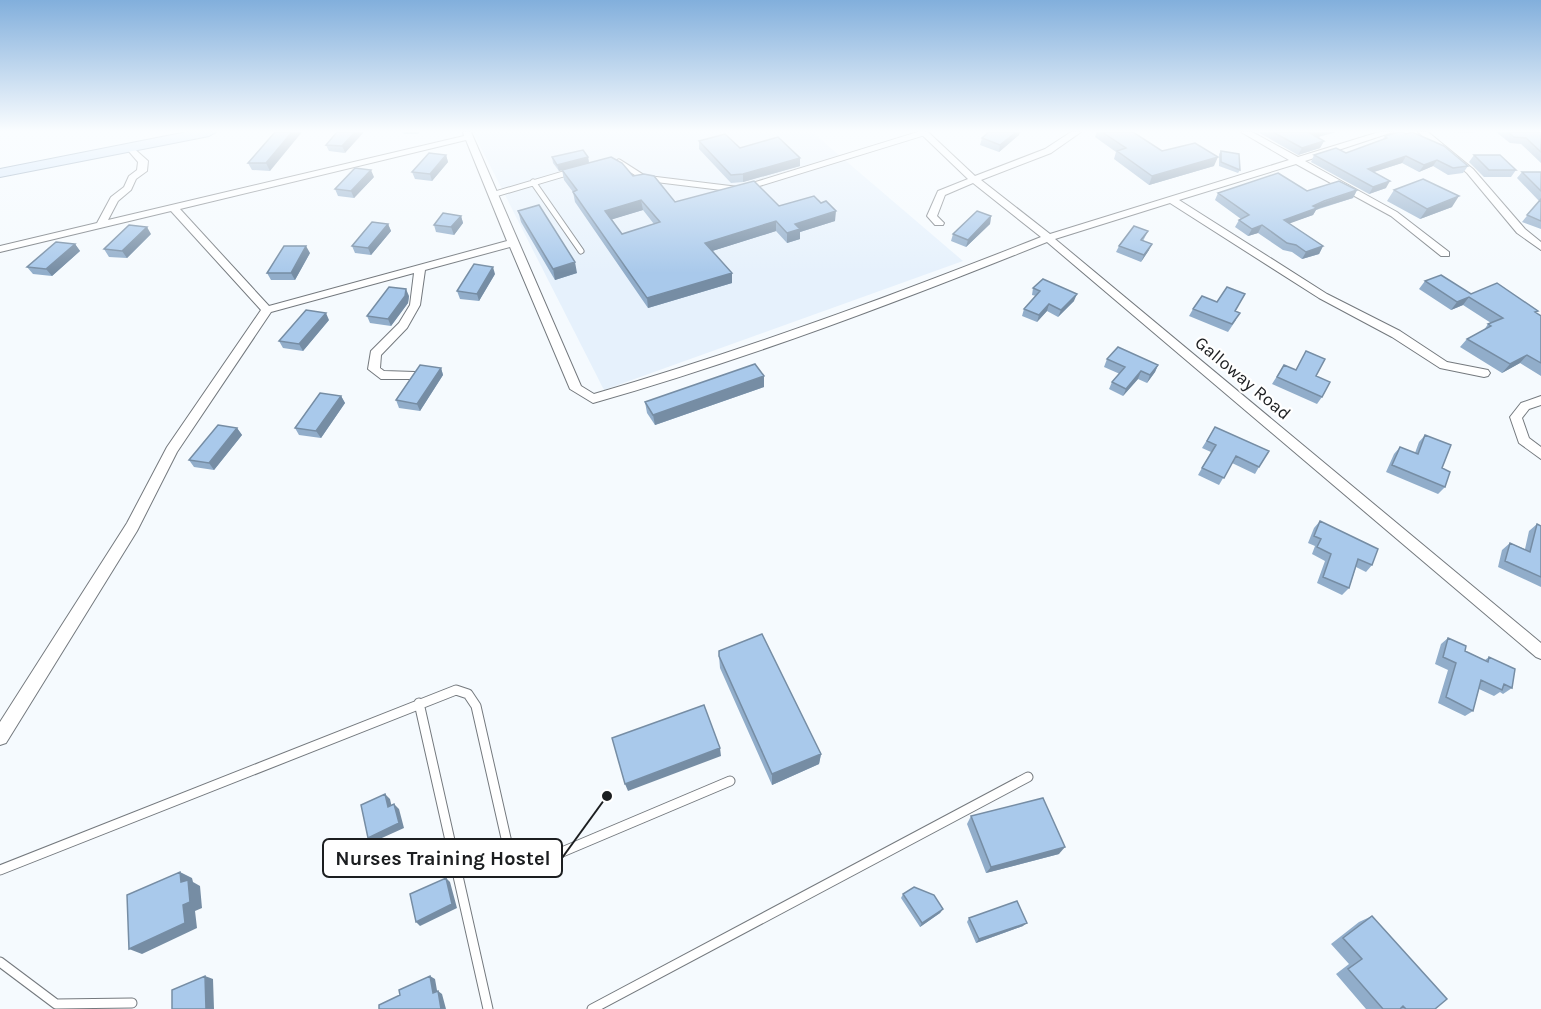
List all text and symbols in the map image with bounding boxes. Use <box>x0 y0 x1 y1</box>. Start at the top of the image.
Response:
street label: Galloway Road <box>1191 331 1295 425</box>
callout: Nurses Training Hostel <box>323 839 562 877</box>
text: Nurses Training Hostel <box>335 847 551 870</box>

